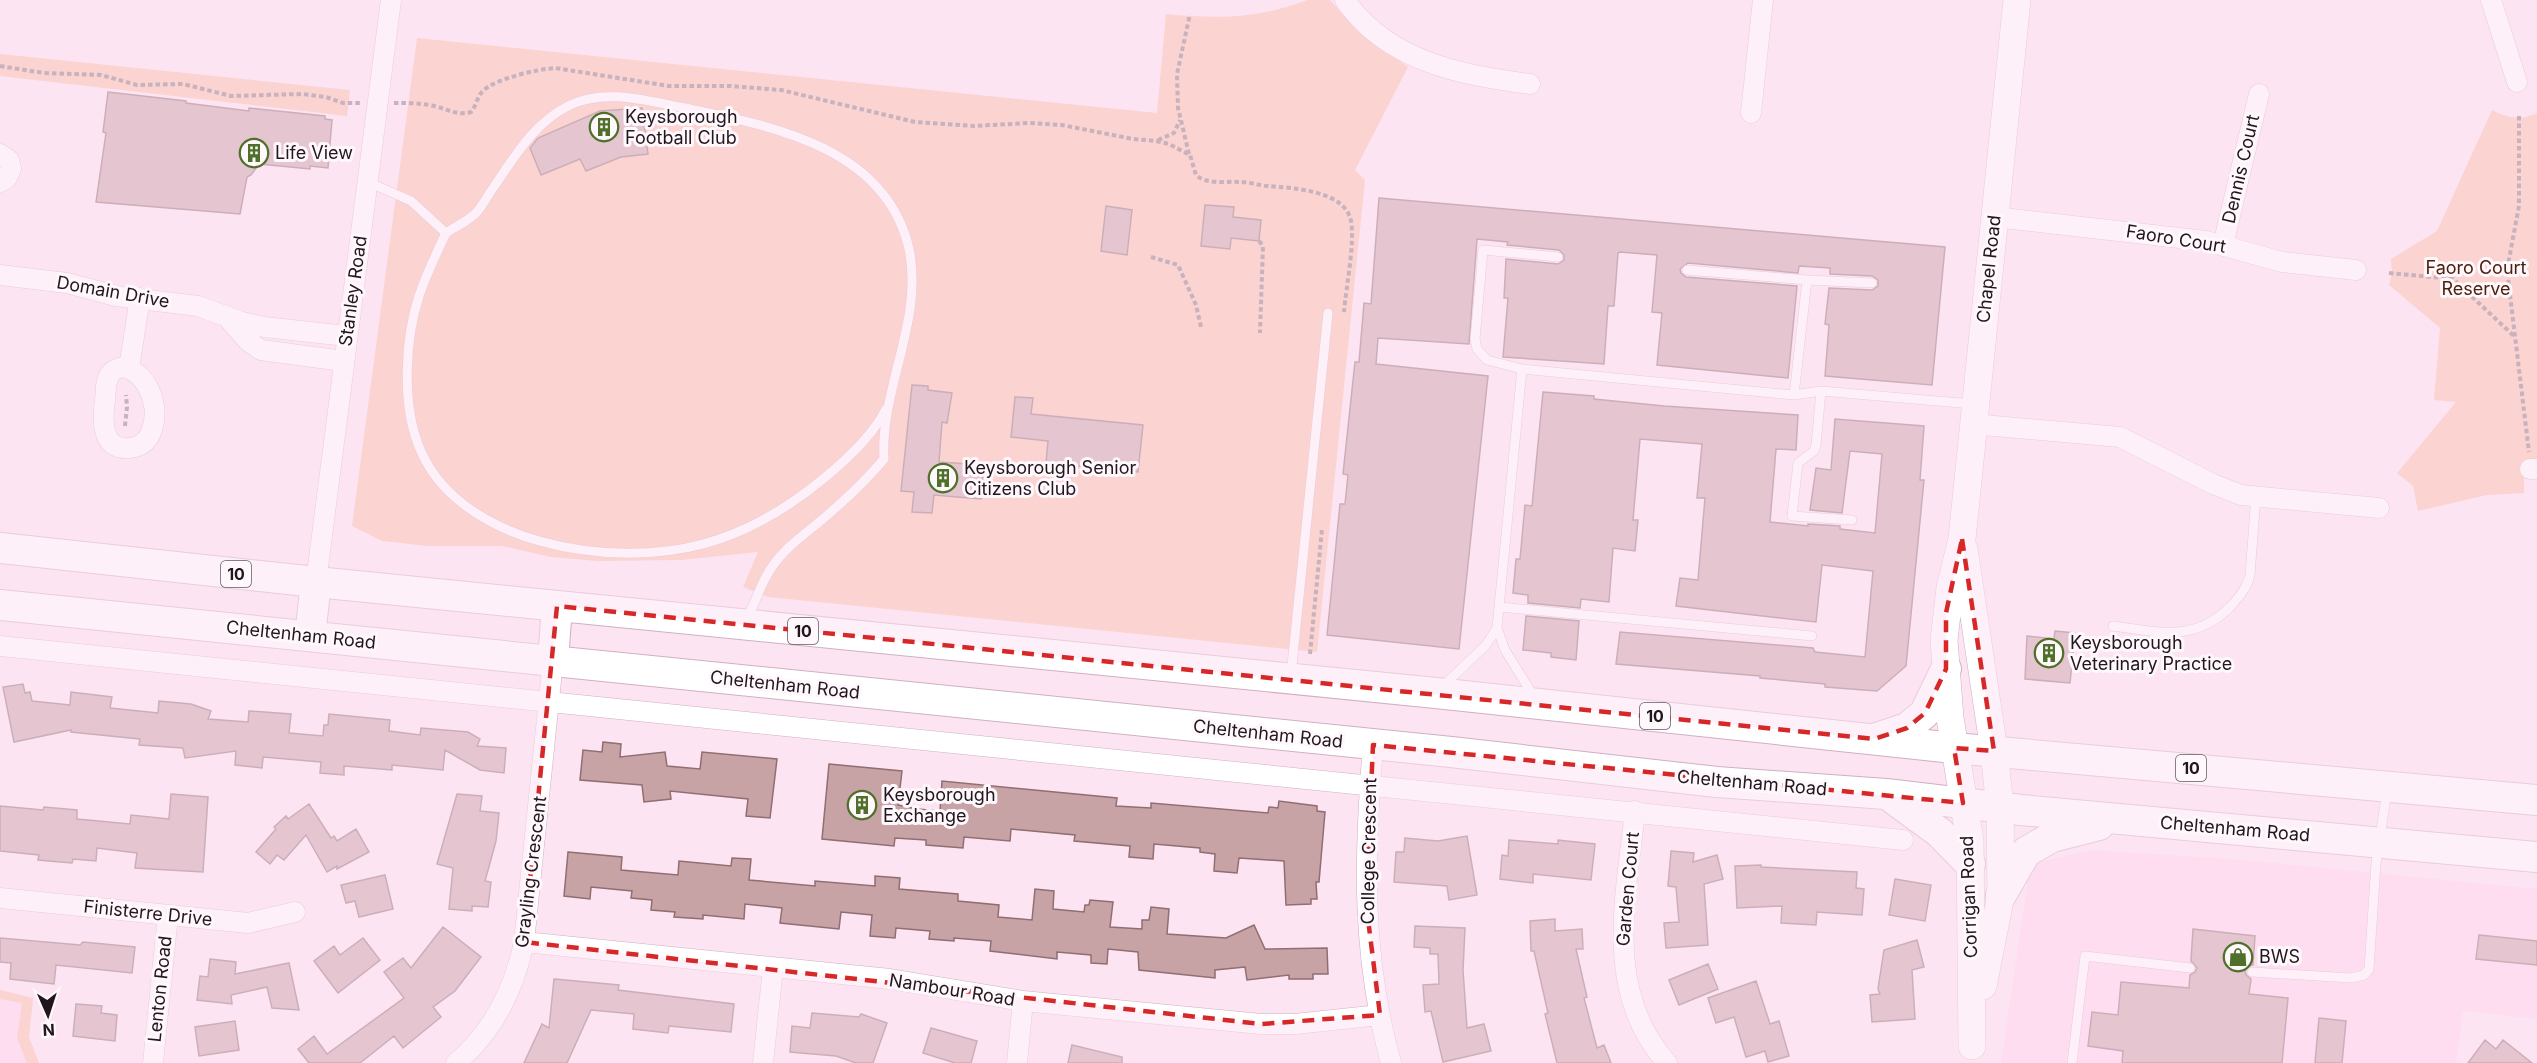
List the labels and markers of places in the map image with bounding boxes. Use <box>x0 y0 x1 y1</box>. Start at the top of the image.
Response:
place label: Keysborough Football Club <box>625 106 738 148</box>
building icon: Keysborough Football Club <box>588 111 620 143</box>
building icon: Life View <box>238 137 270 169</box>
place label: Life View <box>275 142 353 163</box>
place label: Keysborough Senior Citizens Club <box>964 457 1136 499</box>
building icon: Keysborough Senior Citizens Club <box>927 462 959 494</box>
place label: Keysborough Veterinary Practice <box>2070 632 2232 674</box>
building icon: Keysborough Veterinary Practice <box>2033 637 2065 669</box>
place label: Keysborough Exchange <box>883 784 996 826</box>
building icon: Keysborough Exchange <box>846 789 878 821</box>
shop icon: BWS <box>2222 941 2254 973</box>
place label: BWS <box>2259 946 2300 967</box>

